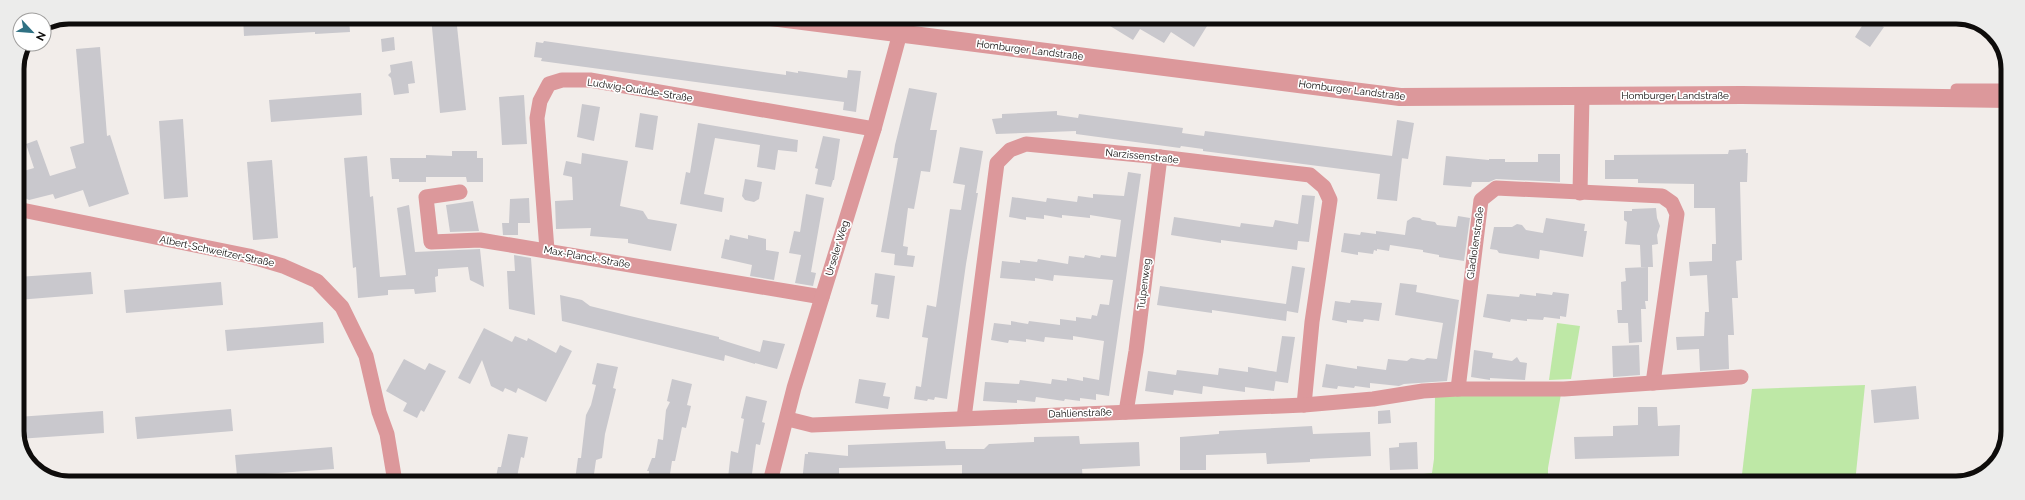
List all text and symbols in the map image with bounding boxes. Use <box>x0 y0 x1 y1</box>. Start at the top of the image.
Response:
north arrow <box>12 12 52 52</box>
text: N <box>33 30 48 43</box>
street label: Homburger Landstraße <box>976 38 1084 62</box>
street label: Ludwig-Quidde-Straße <box>587 76 694 104</box>
street label: Homburger Landstraße <box>1298 78 1406 102</box>
street label: Homburger Landstraße <box>1621 90 1729 101</box>
street label: Narzissenstraße <box>1105 147 1179 165</box>
street label: Gladiolenstraße <box>1465 206 1486 280</box>
street label: Urseler Weg <box>823 219 851 277</box>
street label: Albert-Schweitzer-Straße <box>159 233 275 269</box>
street label: Max-Planck-Straße <box>543 244 631 270</box>
street label: Tulpenweg <box>1135 258 1153 310</box>
street label: Dahlienstraße <box>1048 406 1112 420</box>

